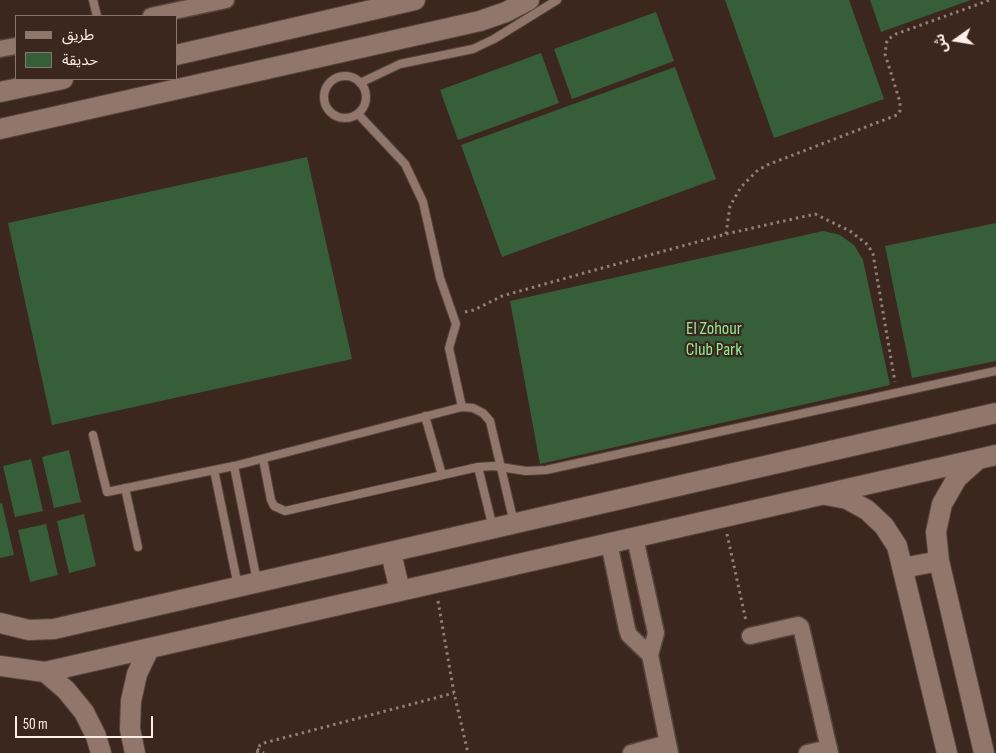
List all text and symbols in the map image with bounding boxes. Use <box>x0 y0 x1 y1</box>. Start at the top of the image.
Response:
legend <box>15 15 178 80</box>
north arrow <box>931 15 981 65</box>
text: طريق <box>62 26 94 45</box>
text: ش <box>930 32 951 55</box>
text: حديقة <box>62 51 98 70</box>
park label: El Zohour Club Park <box>686 318 742 360</box>
scale bar <box>18 706 155 738</box>
text: 50 m <box>23 715 48 734</box>

